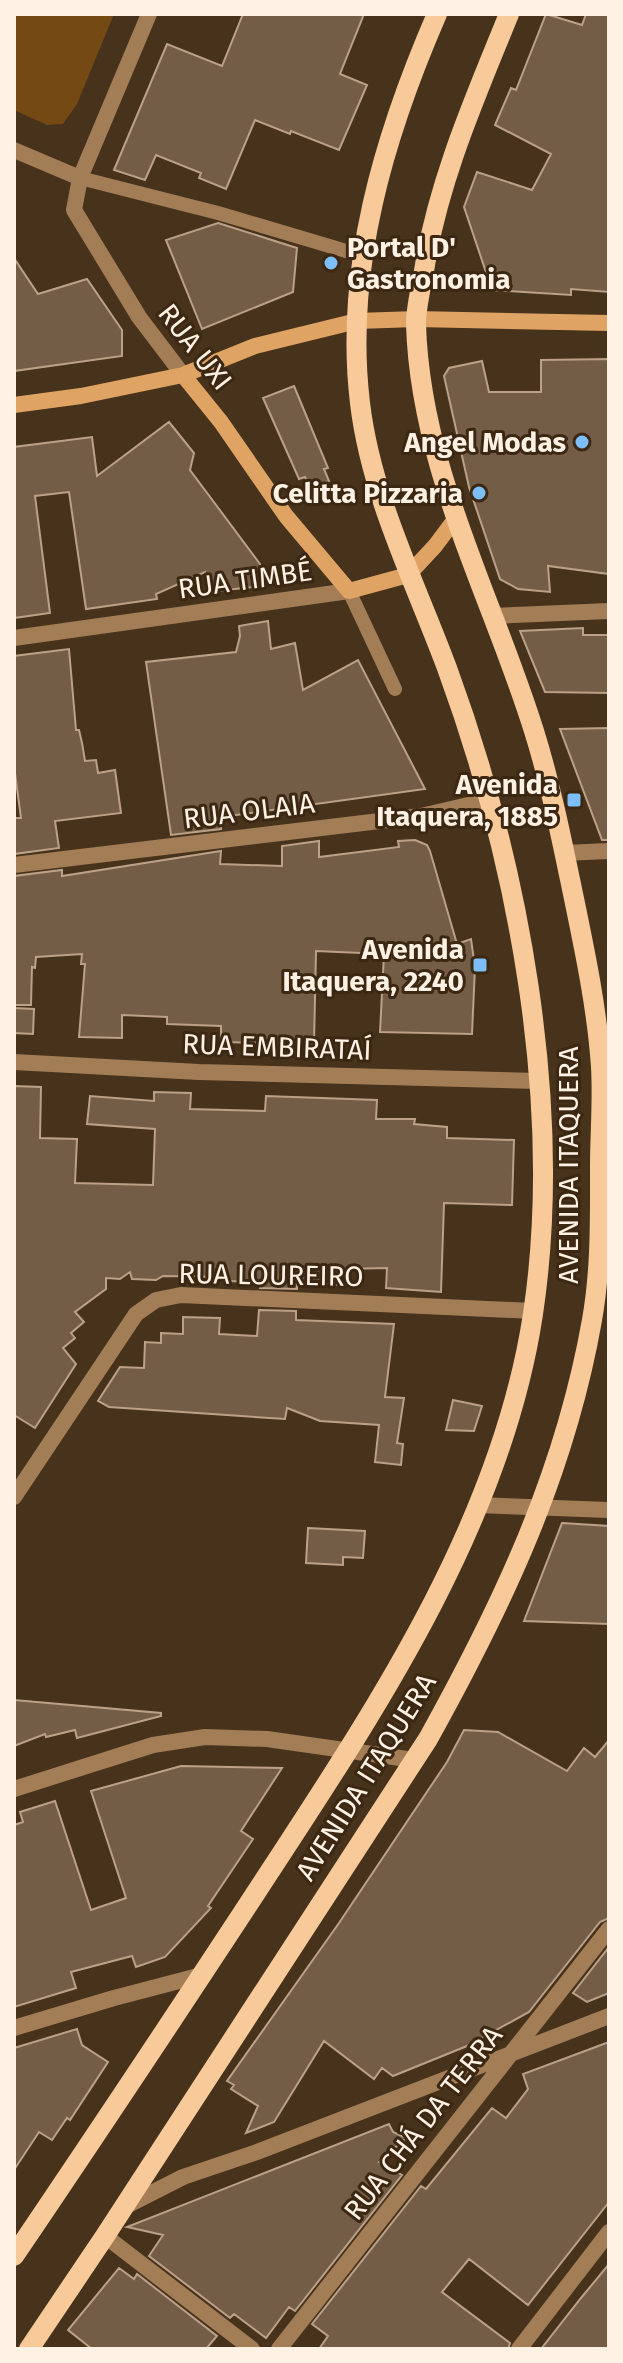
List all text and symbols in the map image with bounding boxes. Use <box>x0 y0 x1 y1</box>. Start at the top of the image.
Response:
place label: Portal D' Gastronomia <box>347 231 511 296</box>
marker: Portal D' Gastronomia <box>322 254 340 272</box>
street label: RUA UXI <box>151 297 239 397</box>
place label: Angel Modas <box>403 426 566 459</box>
marker: Angel Modas <box>573 433 591 451</box>
place label: Celitta Pizzaria <box>273 477 463 510</box>
marker: Celitta Pizzaria <box>470 484 488 502</box>
street label: RUA TIMBÉ <box>176 554 314 606</box>
place label: Avenida Itaquera, 1885 <box>376 768 558 833</box>
street label: RUA OLAIA <box>181 787 317 835</box>
marker: Avenida Itaquera, 1885 <box>565 791 583 809</box>
place label: Avenida Itaquera, 2240 <box>282 933 464 998</box>
marker: Avenida Itaquera, 2240 <box>471 956 489 974</box>
street label: RUA EMBIRATAÍ <box>182 1027 372 1067</box>
street label: AVENIDA ITAQUERA <box>552 1046 585 1284</box>
street label: RUA LOUREIRO <box>178 1257 364 1293</box>
street label: AVENIDA ITAQUERA <box>289 1667 443 1887</box>
street label: RUA CHÁ DA TERRA <box>337 2019 509 2227</box>

